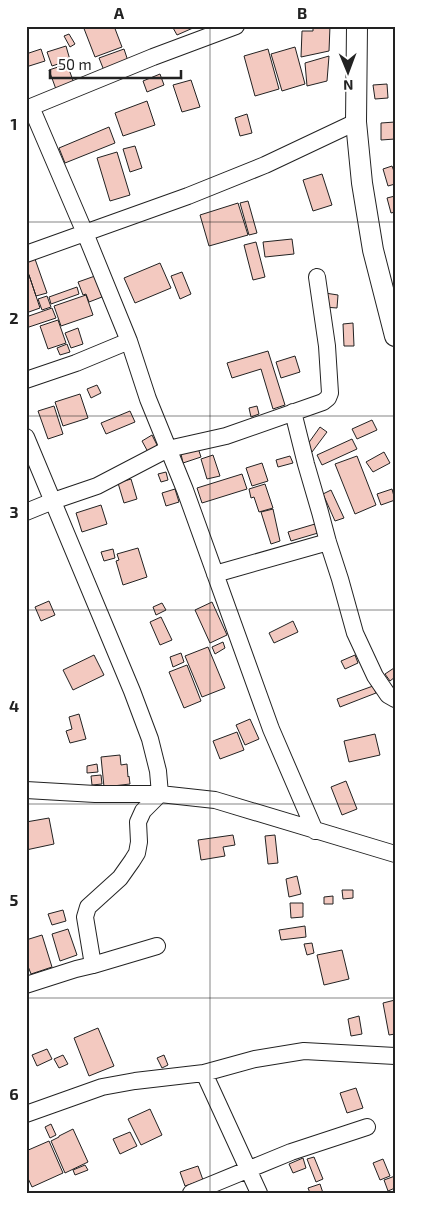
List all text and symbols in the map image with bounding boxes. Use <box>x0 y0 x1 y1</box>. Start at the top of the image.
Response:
text: A <box>114 3 125 22</box>
text: B <box>297 3 307 22</box>
scale bar <box>50 48 181 80</box>
north arrow <box>324 48 374 98</box>
text: 50 m <box>58 55 92 73</box>
text: N <box>343 77 353 94</box>
text: 1 <box>11 114 17 133</box>
text: 2 <box>9 308 19 327</box>
text: 3 <box>9 502 19 521</box>
text: 4 <box>9 696 19 715</box>
text: 5 <box>10 890 19 909</box>
text: 6 <box>9 1084 19 1103</box>

